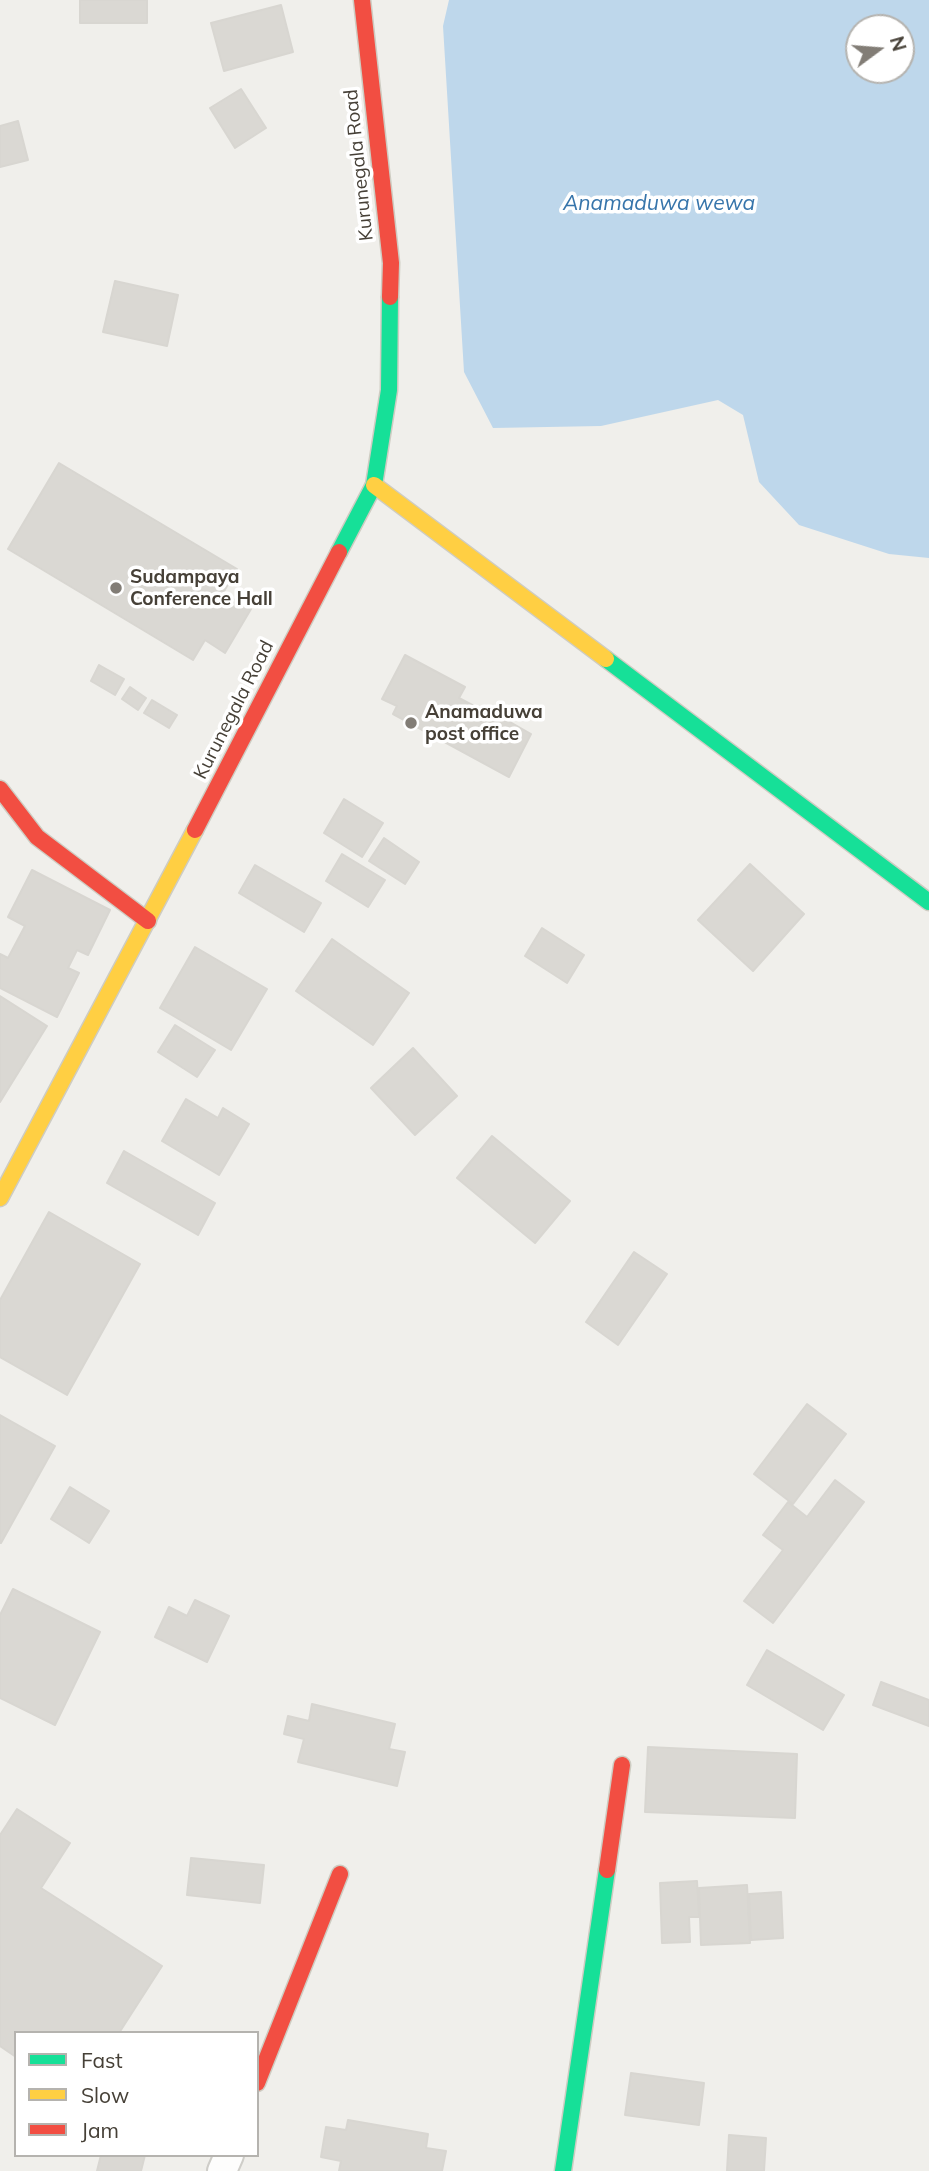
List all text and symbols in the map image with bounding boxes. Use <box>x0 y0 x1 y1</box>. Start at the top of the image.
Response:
north arrow <box>845 14 915 84</box>
text: N <box>885 34 912 54</box>
street label: Kurunegala Road <box>340 88 378 242</box>
water label: Anamaduwa wewa <box>563 191 755 217</box>
place label: Sudampaya Conference Hall <box>130 566 273 610</box>
marker: Sudampaya Conference Hall <box>108 580 124 596</box>
street label: Kurunegala Road <box>189 637 279 783</box>
place label: Anamaduwa post office <box>425 701 543 745</box>
marker: Anamaduwa post office <box>403 715 419 731</box>
legend <box>14 2031 259 2157</box>
text: Fast <box>81 2047 123 2073</box>
text: Slow <box>81 2082 129 2108</box>
text: Jam <box>81 2117 119 2143</box>

